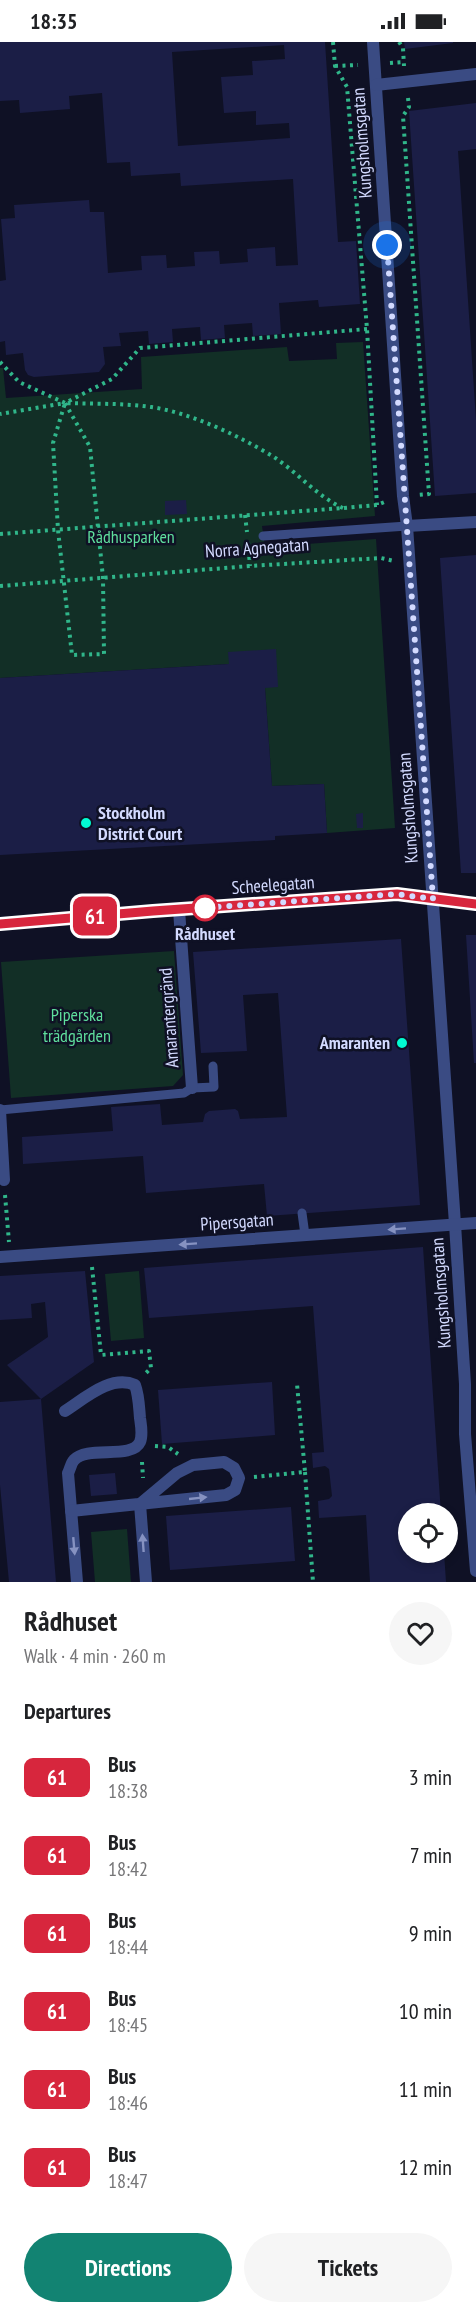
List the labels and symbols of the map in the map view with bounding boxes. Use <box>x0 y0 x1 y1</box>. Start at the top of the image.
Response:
street label: Kungsholmsgatan <box>346 87 377 199</box>
your location <box>372 230 402 260</box>
park label: Rådhusparken <box>87 525 175 548</box>
street label: Norra Agnegatan <box>204 532 310 563</box>
street label: Kungsholmsgatan <box>392 752 423 864</box>
place label: Stockholm District Court <box>98 801 183 845</box>
marker: Stockholm District Court <box>79 816 93 830</box>
street label: Scheelegatan <box>231 870 315 899</box>
marker: Rådhuset <box>192 895 218 921</box>
line badge: 61 <box>68 896 122 936</box>
place label: Rådhuset <box>175 922 236 945</box>
street label: Amarantergränd <box>154 967 183 1069</box>
park label: Piperska trädgården <box>43 1003 111 1047</box>
place label: Amaranten <box>319 1031 390 1054</box>
marker: Amaranten <box>395 1036 409 1050</box>
street label: Pipersgatan <box>200 1207 274 1236</box>
one-way arrow <box>387 1224 406 1233</box>
street label: Kungsholmsgatan <box>425 1237 456 1349</box>
one-way arrow <box>178 1239 197 1248</box>
one-way arrow <box>189 1493 208 1503</box>
one-way arrow <box>138 1533 148 1552</box>
one-way arrow <box>69 1537 79 1556</box>

